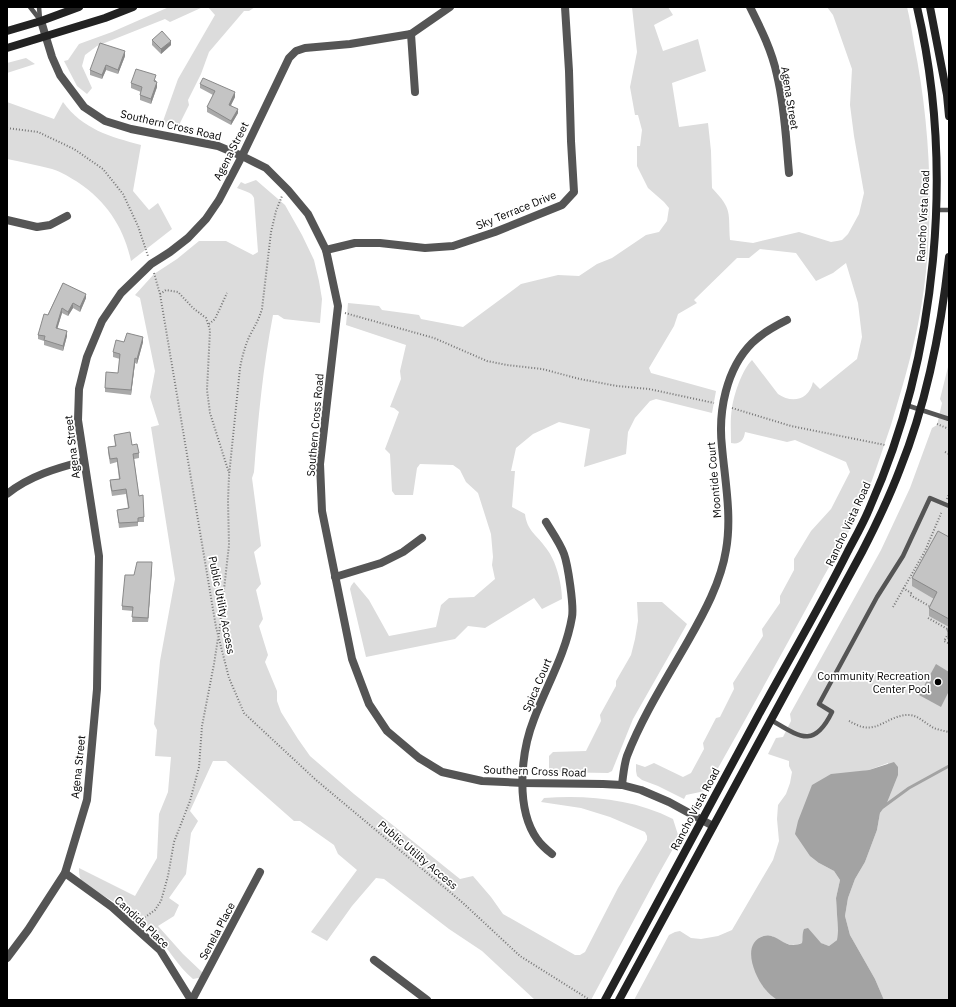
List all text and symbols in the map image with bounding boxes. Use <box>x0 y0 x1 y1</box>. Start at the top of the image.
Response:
street label: Agena Street <box>778 65 802 131</box>
street label: Southern Cross Road <box>119 107 223 143</box>
street label: Agena Street <box>210 119 252 183</box>
street label: Rancho Vista Road <box>914 170 932 262</box>
street label: Sky Terrace Drive <box>474 188 558 232</box>
street label: Southern Cross Road <box>304 373 326 477</box>
street label: Agena Street <box>61 414 83 479</box>
street label: Moontide Court <box>704 441 724 519</box>
street label: Rancho Vista Road <box>822 479 874 569</box>
street label: Public Utility Access <box>206 555 238 655</box>
street label: Spica Court <box>519 656 555 714</box>
place label: Community Recreation Center Pool <box>817 669 930 696</box>
marker: Community Recreation Center Pool <box>933 677 943 687</box>
street label: Agena Street <box>68 734 88 799</box>
street label: Southern Cross Road <box>483 762 587 780</box>
street label: Rancho Vista Road <box>667 765 723 853</box>
street label: Public Utility Access <box>375 818 461 892</box>
street label: Candida Place <box>112 893 172 951</box>
street label: Senela Place <box>196 900 238 962</box>

